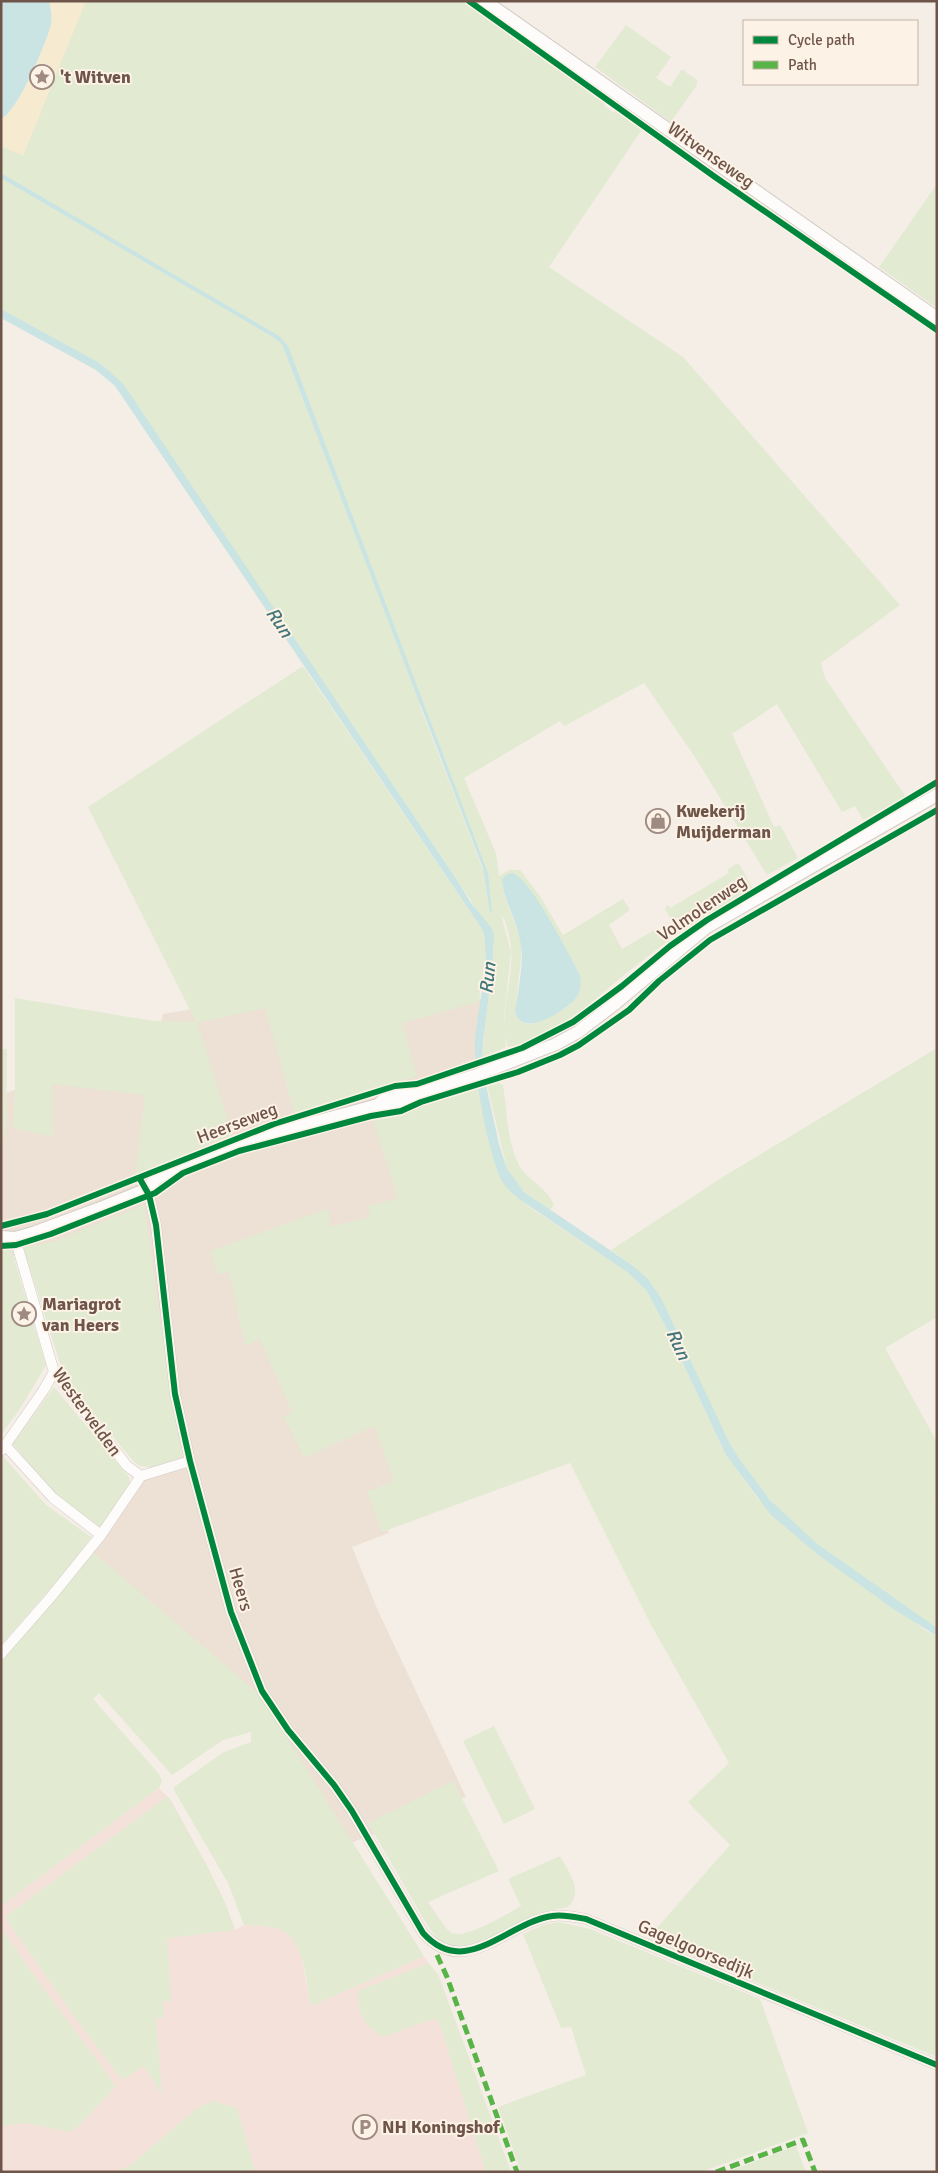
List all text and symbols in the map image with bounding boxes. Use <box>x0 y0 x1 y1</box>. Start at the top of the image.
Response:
legend <box>743 20 918 85</box>
text: Cycle path <box>788 31 855 49</box>
text: Path <box>788 56 817 74</box>
place icon: 't Witven <box>29 64 55 90</box>
place label: 't Witven <box>60 66 131 88</box>
street label: Witvenseweg <box>663 117 759 193</box>
water label: Run <box>260 603 298 643</box>
place label: Kwekerij Muijderman <box>676 800 771 843</box>
shop icon: Kwekerij Muijderman <box>645 808 671 834</box>
street label: Volmolenweg <box>653 870 751 946</box>
water label: Run <box>474 960 502 995</box>
street label: Heerseweg <box>194 1098 280 1148</box>
place label: Mariagrot van Heers <box>41 1293 121 1336</box>
place icon: Mariagrot van Heers <box>11 1301 37 1327</box>
water label: Run <box>661 1325 696 1364</box>
street label: Westervelden <box>47 1363 127 1461</box>
street label: Heers <box>224 1564 258 1614</box>
street label: Gagelgoorsedijk <box>634 1915 758 1983</box>
parking icon: NH Koningshof <box>352 2114 378 2140</box>
place label: NH Koningshof <box>382 2116 501 2138</box>

